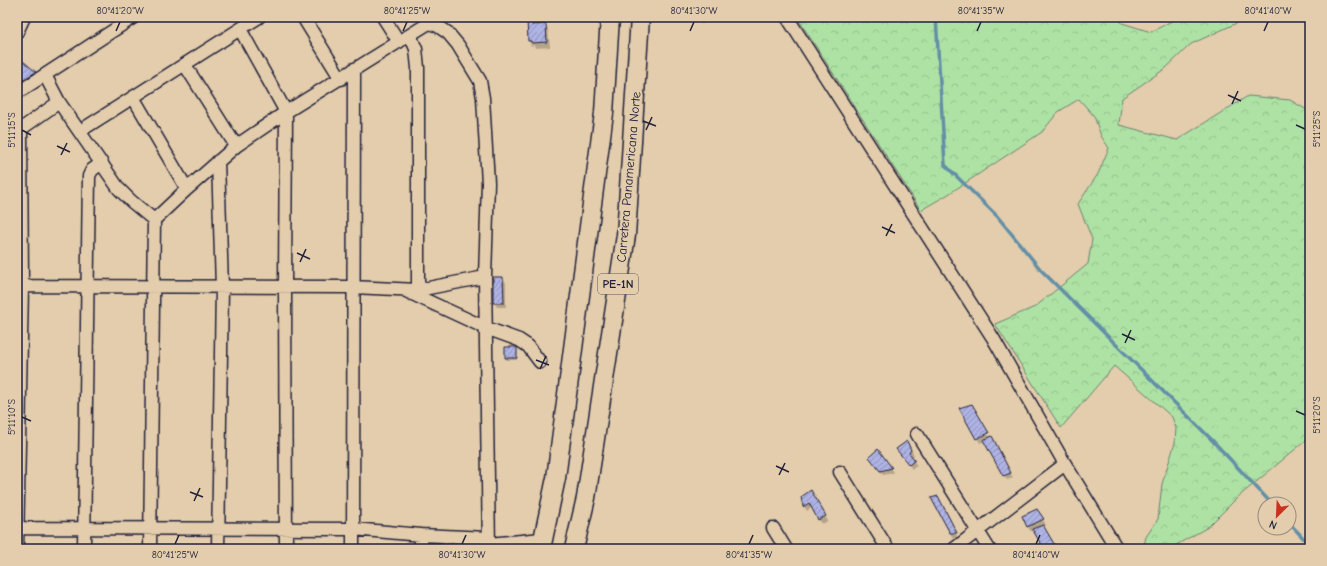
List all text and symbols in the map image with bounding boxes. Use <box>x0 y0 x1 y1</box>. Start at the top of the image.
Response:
text: 80°41'20"W <box>96 5 144 17</box>
text: 80°41'25"W <box>384 5 431 17</box>
text: 80°41'30"W <box>670 5 718 17</box>
text: 80°41'35"W <box>958 5 1005 17</box>
text: 80°41'40"W <box>1245 5 1292 17</box>
street label: Carretera Panamericana Norte <box>614 91 643 263</box>
text: 5°11'25"S <box>1311 110 1323 147</box>
text: 5°11'15"S <box>6 112 18 148</box>
road number: PE-1N <box>598 274 638 294</box>
text: 5°11'20"S <box>1311 396 1323 434</box>
text: 5°11'10"S <box>6 398 18 435</box>
north arrow <box>1257 496 1297 536</box>
text: N <box>1267 517 1279 532</box>
text: 80°41'25"W <box>152 549 199 561</box>
text: 80°41'30"W <box>438 549 486 561</box>
text: 80°41'35"W <box>726 549 773 561</box>
text: 80°41'40"W <box>1013 549 1060 561</box>

